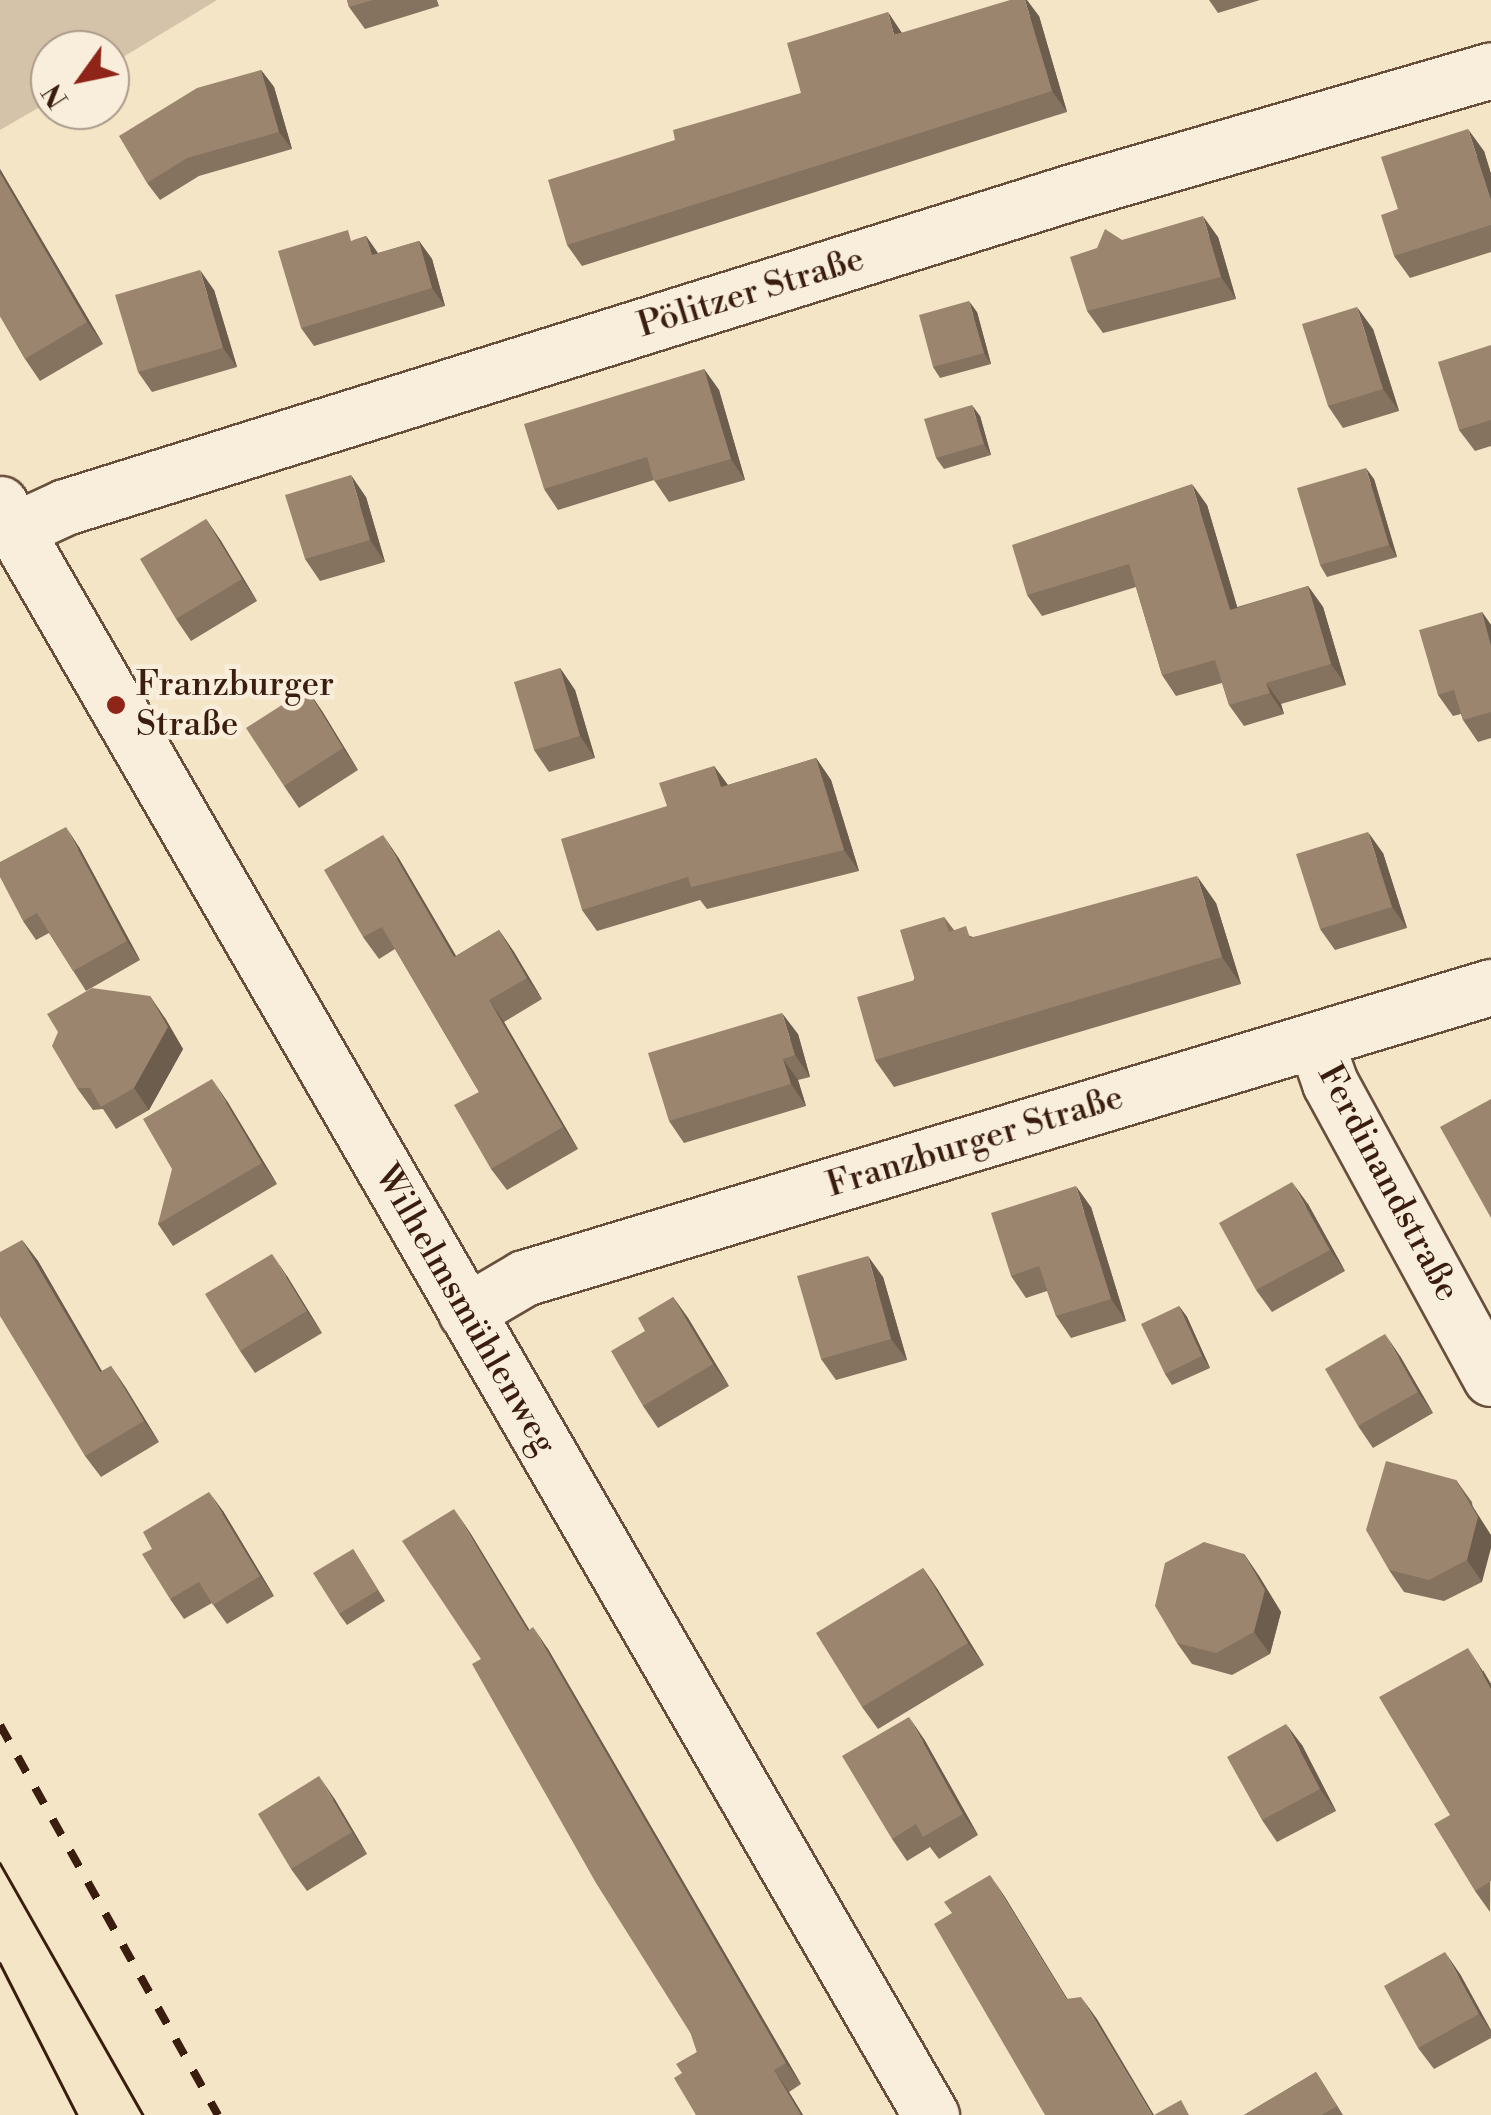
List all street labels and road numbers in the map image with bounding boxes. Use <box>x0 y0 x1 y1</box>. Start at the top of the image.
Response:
street label: Pölitzer Straße <box>633 239 869 347</box>
street label: Ferdinandstraße <box>1308 1058 1468 1308</box>
street label: Franzburger Straße <box>822 1077 1128 1207</box>
street label: Wilhelmsmühlenweg <box>365 1158 565 1462</box>

